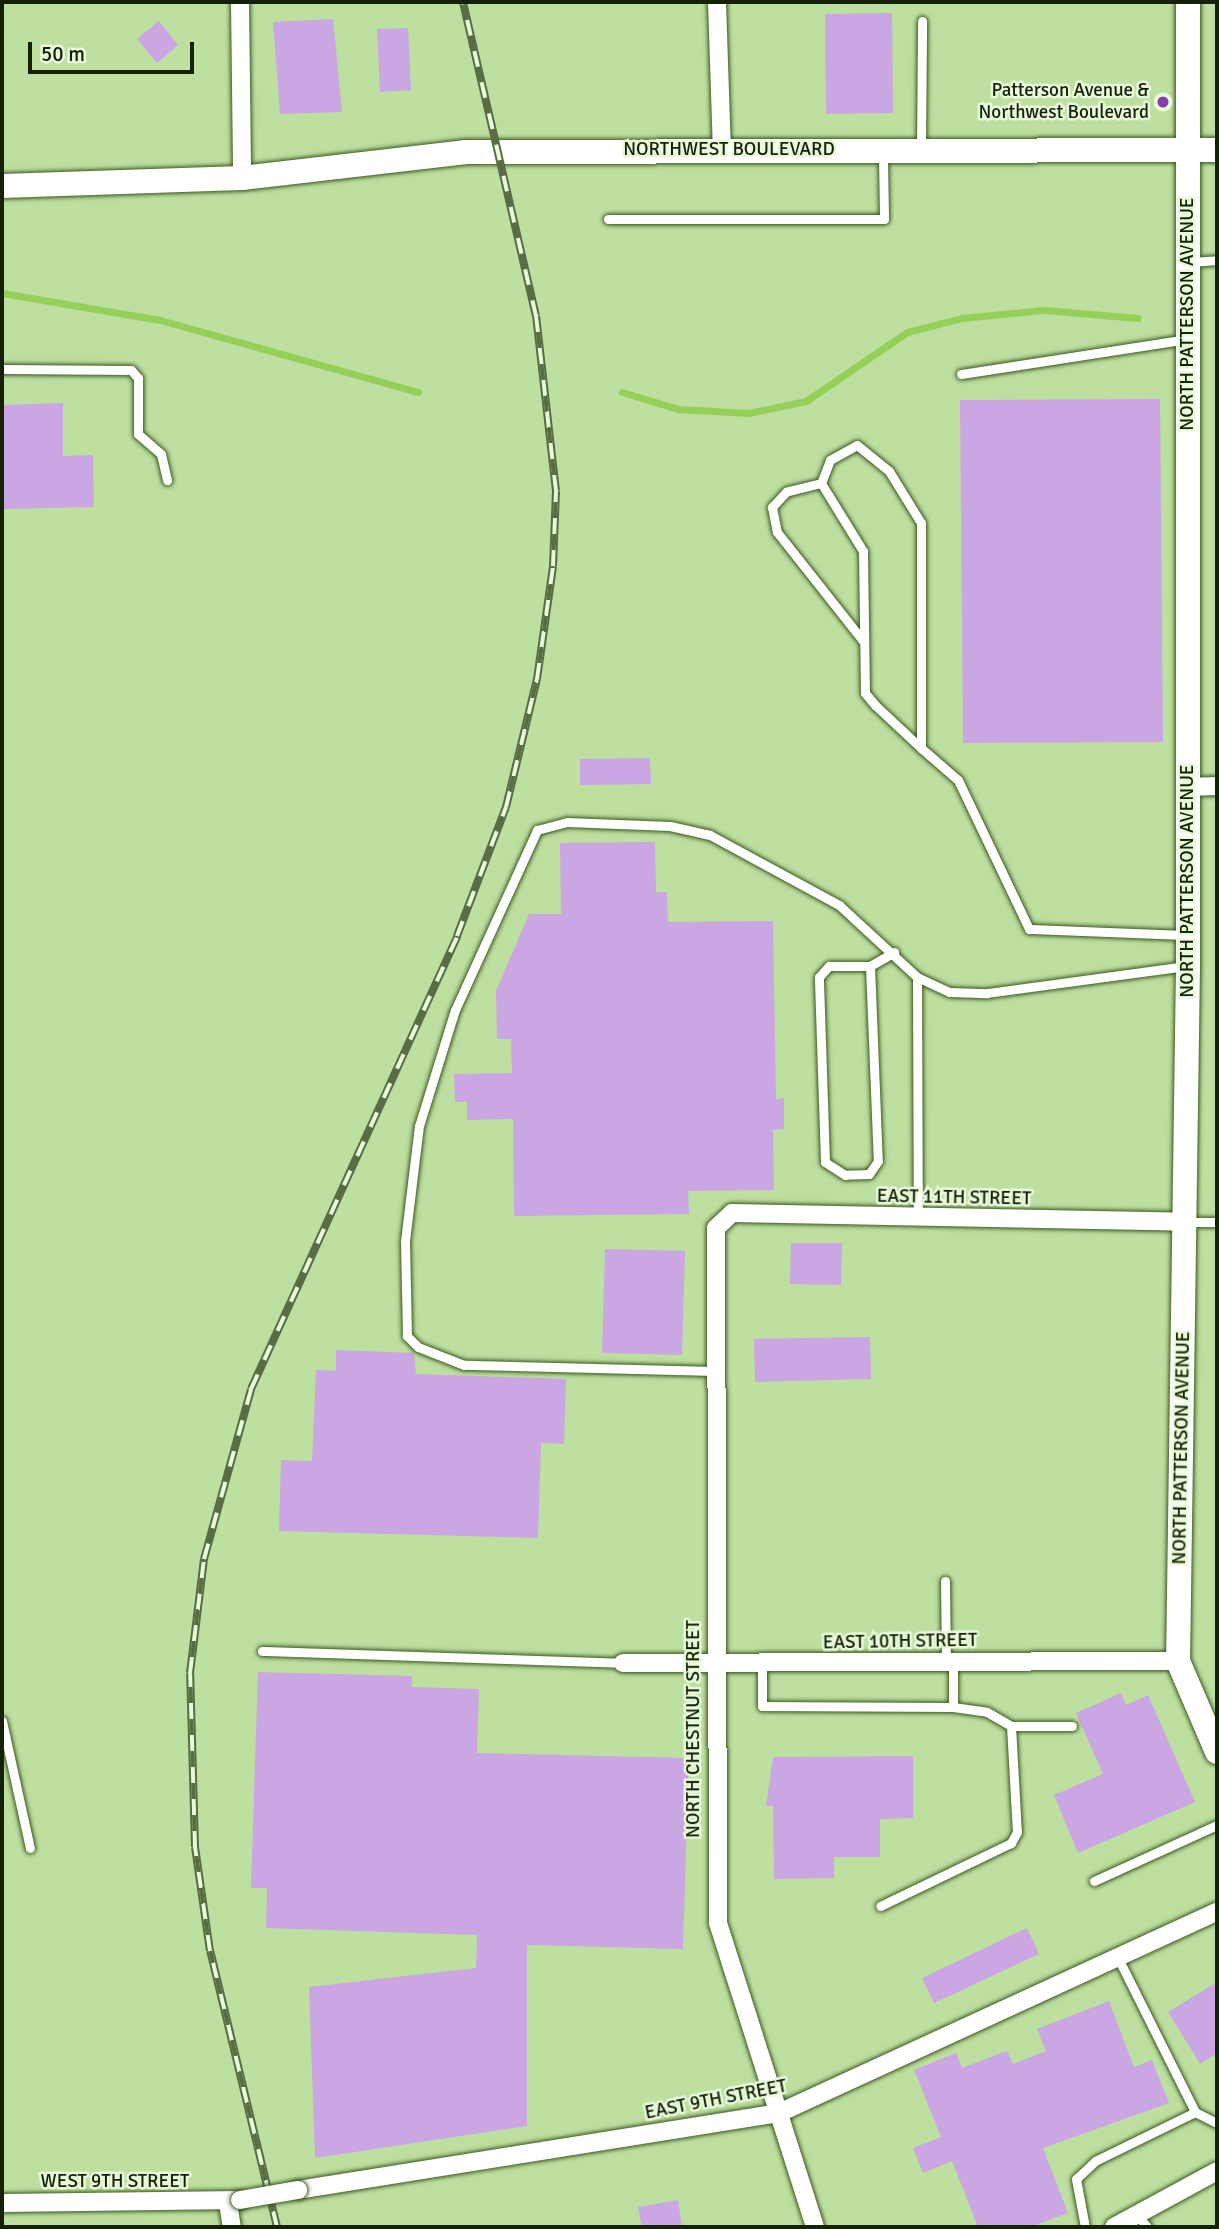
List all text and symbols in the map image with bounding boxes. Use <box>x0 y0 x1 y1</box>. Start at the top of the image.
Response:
scale bar <box>32 28 198 72</box>
text: 50 m <box>41 41 85 67</box>
place label: Patterson Avenue & Northwest Boulevard <box>978 80 1149 124</box>
marker: Patterson Avenue & Northwest Boulevard <box>1155 94 1171 110</box>
street label: NORTHWEST BOULEVARD <box>623 139 835 161</box>
street label: NORTH PATTERSON AVENUE <box>1177 197 1199 431</box>
street label: NORTH PATTERSON AVENUE <box>1177 764 1199 998</box>
street label: EAST 11TH STREET <box>877 1185 1031 1211</box>
street label: NORTH PATTERSON AVENUE <box>1169 1331 1195 1565</box>
street label: NORTH CHESTNUT STREET <box>683 1620 705 1838</box>
street label: EAST 10TH STREET <box>823 1629 977 1655</box>
street label: EAST 9TH STREET <box>643 2075 789 2125</box>
street label: WEST 9TH STREET <box>41 2171 189 2193</box>

